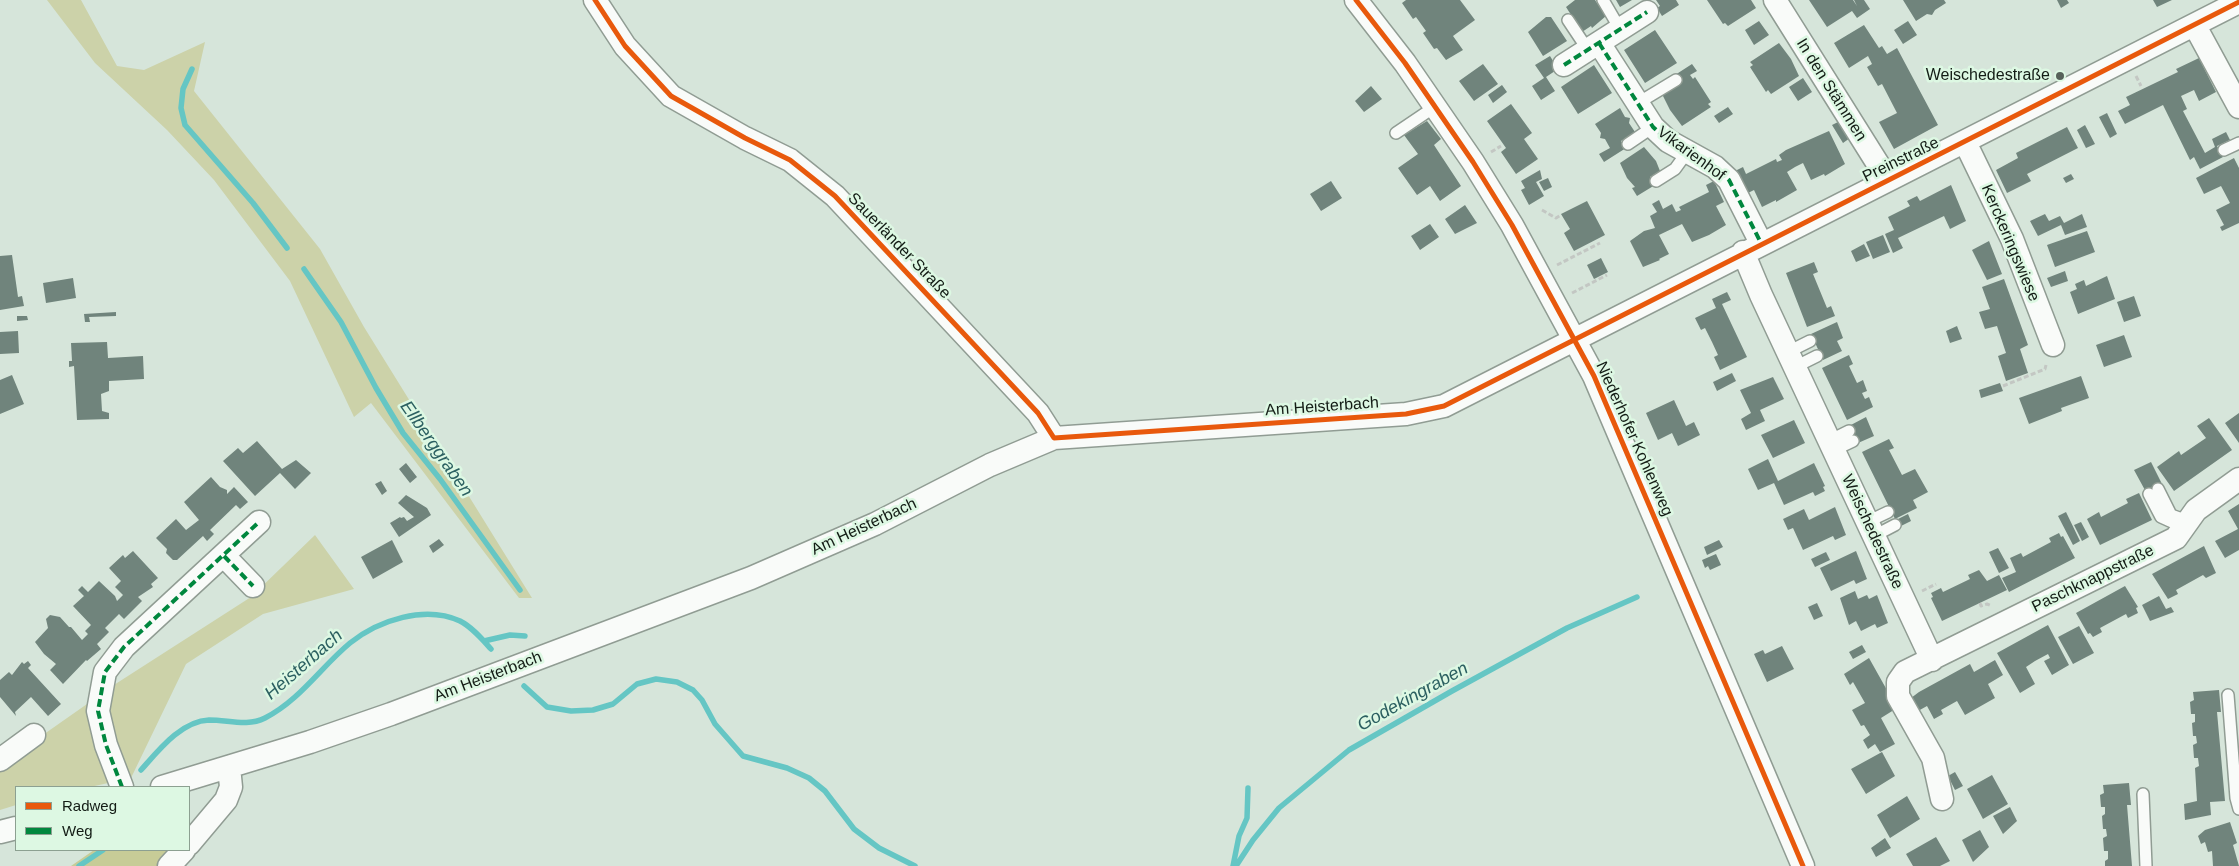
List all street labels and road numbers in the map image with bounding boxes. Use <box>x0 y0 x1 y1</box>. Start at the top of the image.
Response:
street label: In den Stämmen <box>1792 35 1870 145</box>
street label: Vikarienhof <box>1653 123 1729 185</box>
street label: Preinstraße <box>1860 133 1942 187</box>
street label: Kerckeringswiese <box>1977 182 2043 304</box>
street label: Sauerländer Straße <box>844 189 954 303</box>
street label: Niederhofer Kohlenweg <box>1591 359 1677 519</box>
street label: Am Heisterbach <box>1265 393 1379 421</box>
street label: Weischedestraße <box>1837 472 1907 592</box>
street label: Am Heisterbach <box>808 494 920 560</box>
street label: Paschknappstraße <box>2029 541 2157 617</box>
street label: Am Heisterbach <box>431 648 545 706</box>

